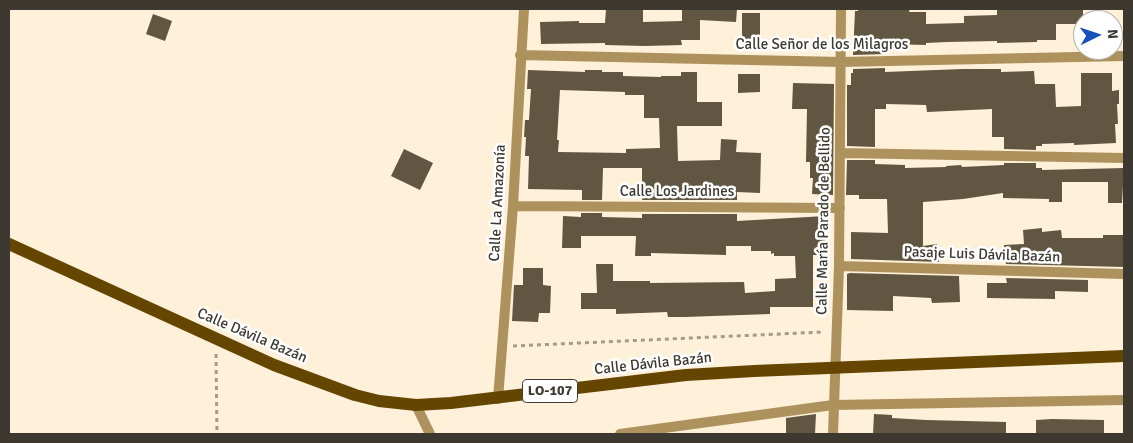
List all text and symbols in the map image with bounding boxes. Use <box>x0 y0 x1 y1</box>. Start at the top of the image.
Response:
north arrow <box>1073 10 1123 60</box>
text: N <box>1104 29 1121 39</box>
street label: Calle Señor de los Milagros <box>736 36 908 54</box>
street label: Calle María Parado de Bellido <box>813 127 835 315</box>
street label: Calle La Amazonía <box>486 144 510 262</box>
street label: Calle Los Jardines <box>620 183 734 201</box>
street label: Pasaje Luis Dávila Bazán <box>903 243 1061 267</box>
street label: Calle Dávila Bazán <box>194 305 310 367</box>
street label: Calle Dávila Bazán <box>593 349 713 379</box>
road number: LO-107 <box>522 380 578 402</box>

